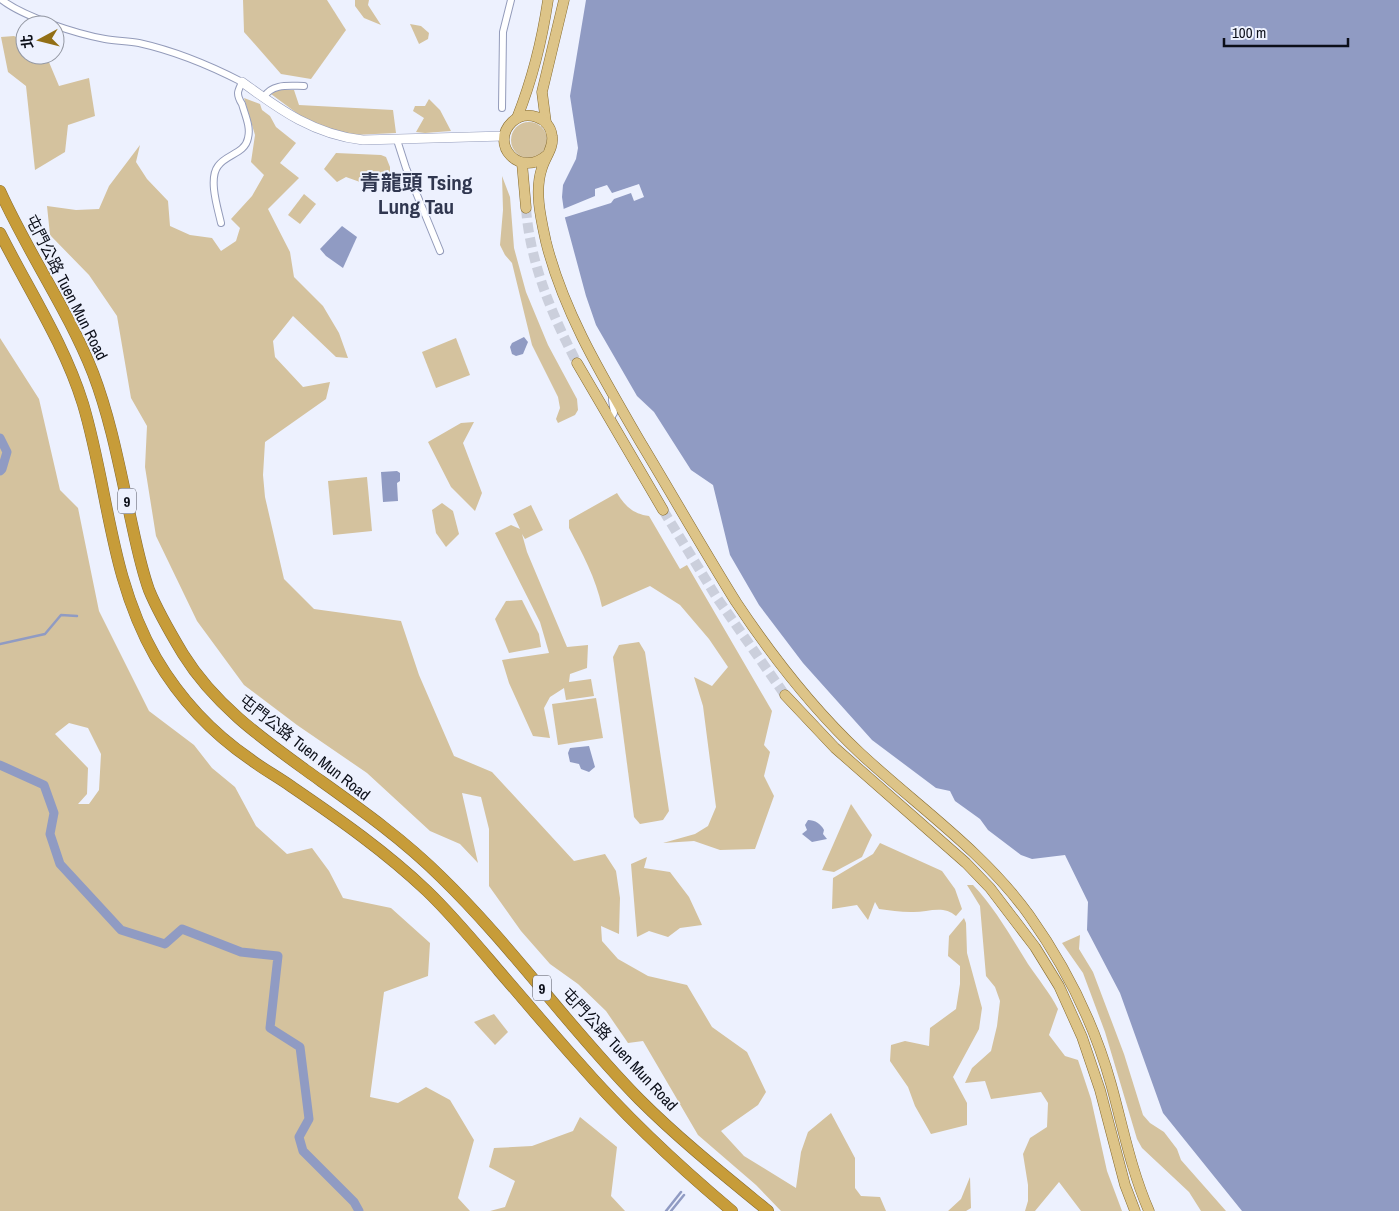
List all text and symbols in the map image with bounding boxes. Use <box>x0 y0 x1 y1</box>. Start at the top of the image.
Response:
north arrow <box>15 15 65 65</box>
scale bar <box>1224 15 1348 47</box>
text: 100 m <box>1232 22 1266 43</box>
text: 北 <box>17 34 37 50</box>
district label: 青龍頭 Tsing Lung Tau <box>360 168 473 221</box>
street label: 屯門公路 Tuen Mun Road <box>21 210 113 364</box>
road number: 9 <box>118 488 136 514</box>
street label: 屯門公路 Tuen Mun Road <box>235 689 375 805</box>
road number: 9 <box>533 976 551 1000</box>
street label: 屯門公路 Tuen Mun Road <box>557 983 683 1115</box>

